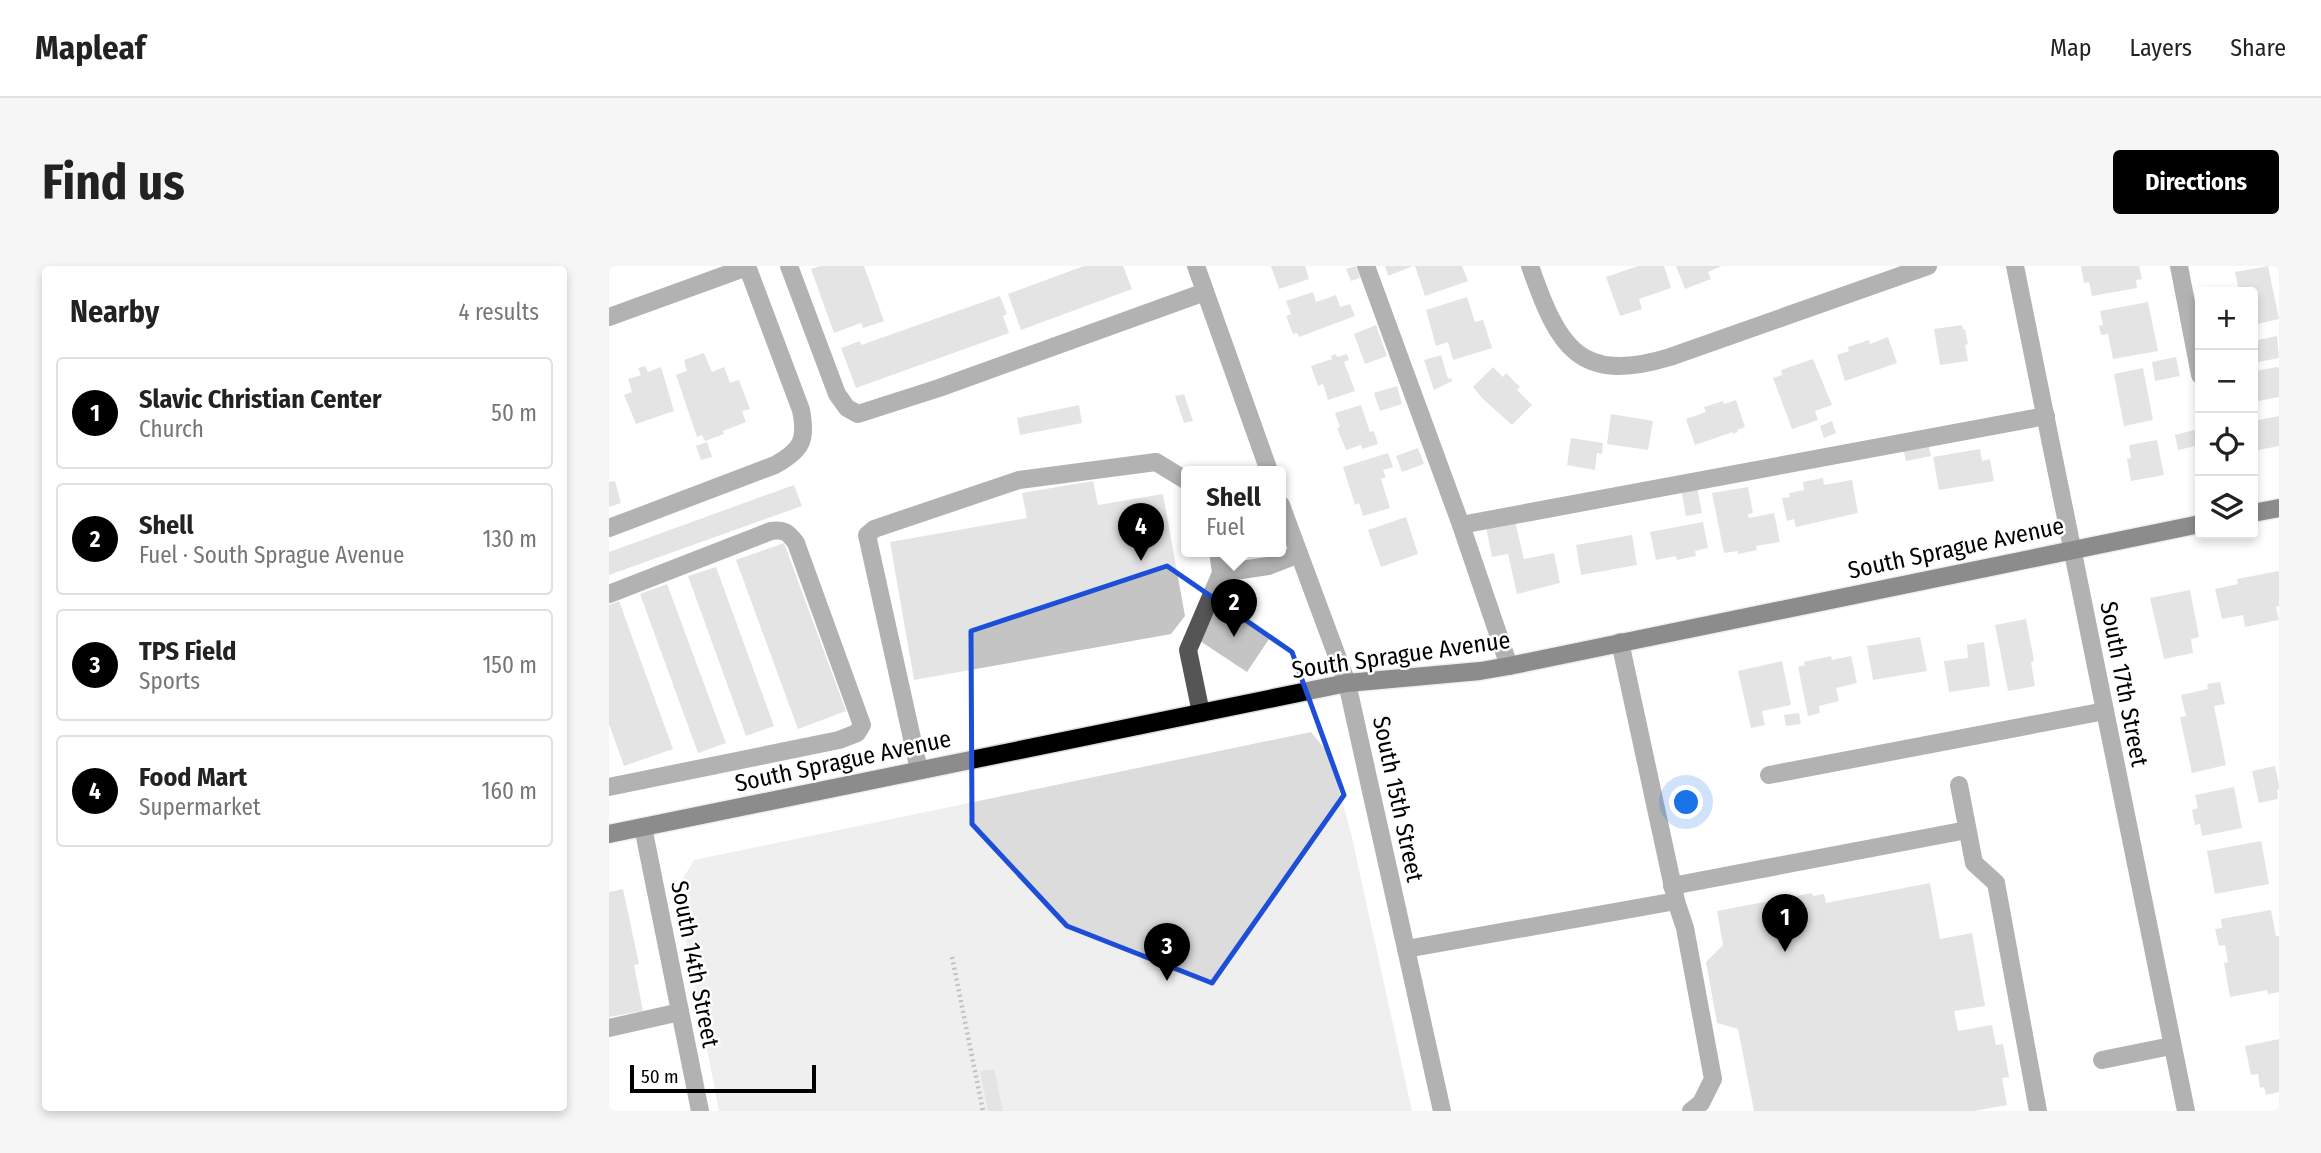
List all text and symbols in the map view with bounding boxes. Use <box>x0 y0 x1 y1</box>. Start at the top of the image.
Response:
text: Mapleaf <box>35 28 146 68</box>
text: Map <box>2050 34 2092 62</box>
text: Layers <box>2130 34 2192 62</box>
text: Share <box>2230 34 2286 62</box>
button: Directions <box>2113 150 2279 214</box>
text: Find us <box>42 153 185 212</box>
map controls <box>2195 287 2258 539</box>
button: + <box>2195 287 2258 350</box>
text: Nearby <box>70 294 159 330</box>
text: 4 results <box>458 298 539 326</box>
button: − <box>2195 350 2258 413</box>
text: Slavic Christian Center <box>139 384 381 415</box>
text: 1 <box>90 399 100 427</box>
text: 50 m <box>491 399 537 427</box>
button: locate <box>2195 413 2258 476</box>
text: Church <box>139 415 204 443</box>
popup <box>1181 466 1286 557</box>
button: layers <box>2195 476 2258 539</box>
text: Shell <box>1206 482 1261 513</box>
pin: 4 <box>1118 503 1164 561</box>
text: Shell <box>139 510 194 541</box>
street label: South Sprague Avenue <box>1845 511 2067 585</box>
text: Fuel <box>1206 513 1245 541</box>
text: 2 <box>90 525 100 553</box>
text: 130 m <box>483 525 537 553</box>
text: Fuel · South Sprague Avenue <box>139 541 404 569</box>
pin: 2 <box>1211 579 1257 637</box>
street label: South 17th Street <box>2094 599 2154 769</box>
street label: South Sprague Avenue <box>1290 626 1512 684</box>
text: TPS Field <box>139 636 236 667</box>
text: 3 <box>90 651 100 679</box>
text: 150 m <box>482 651 537 679</box>
text: Sports <box>139 667 200 695</box>
street label: South 15th Street <box>1367 714 1429 885</box>
street label: South Sprague Avenue <box>732 724 954 798</box>
text: Food Mart <box>139 762 247 793</box>
text: 4 <box>89 777 101 805</box>
text: 160 m <box>482 777 537 805</box>
your location <box>1669 785 1703 819</box>
text: Supermarket <box>139 793 260 821</box>
street label: South 14th Street <box>665 878 725 1050</box>
pin: 1 <box>1762 894 1808 952</box>
pin: 3 <box>1144 923 1190 981</box>
scale bar <box>630 1062 815 1094</box>
text: 50 m <box>641 1065 679 1088</box>

